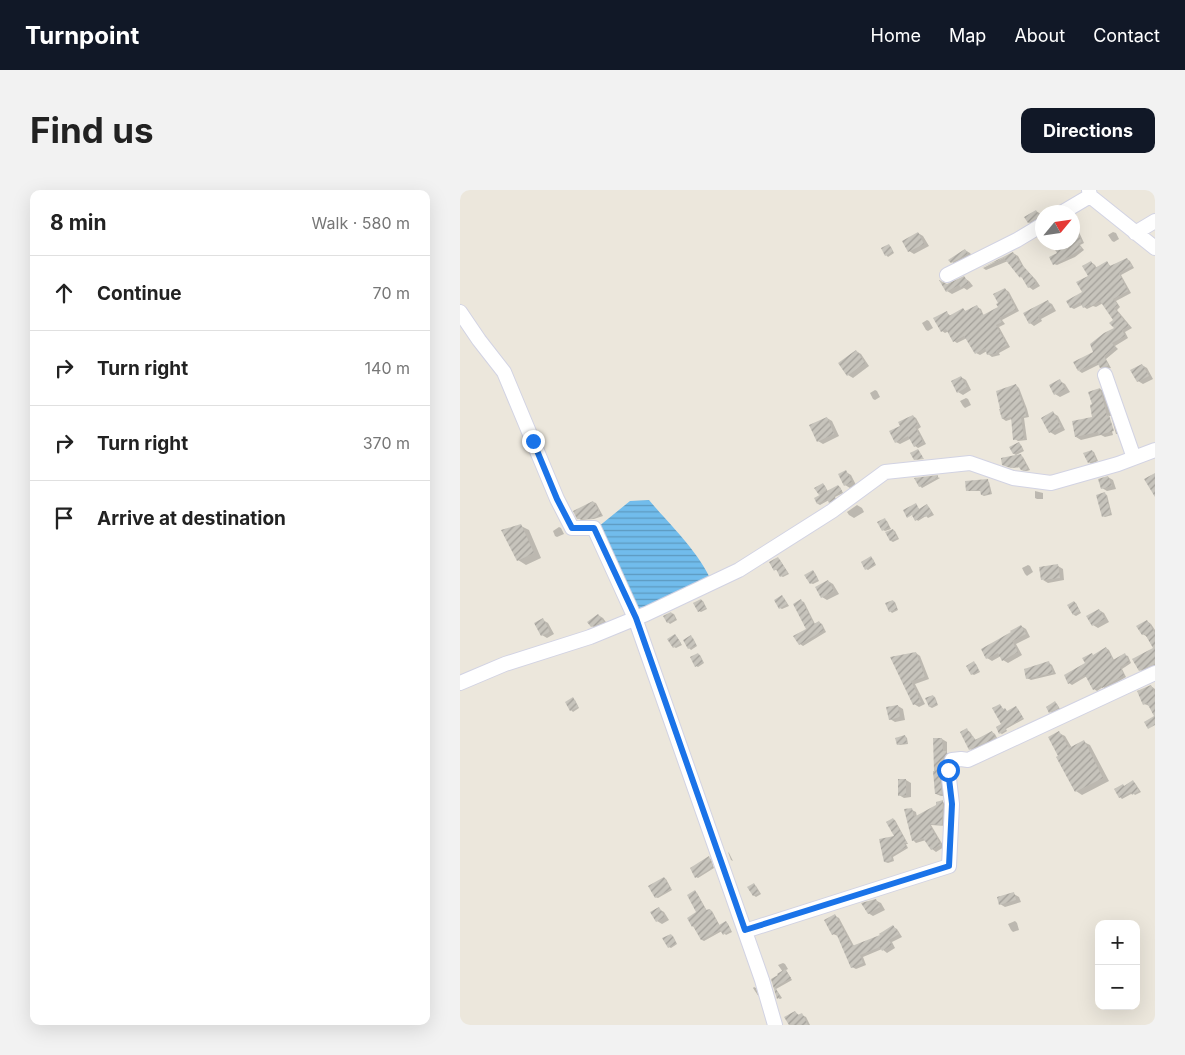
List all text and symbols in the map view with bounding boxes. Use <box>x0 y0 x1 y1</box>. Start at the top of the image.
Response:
text: Turnpoint <box>25 21 139 50</box>
text: Home <box>871 25 921 46</box>
text: Map <box>949 25 986 46</box>
text: About <box>1014 25 1065 46</box>
text: Contact <box>1093 25 1160 46</box>
button: Directions <box>1021 108 1155 153</box>
text: Find us <box>30 109 154 151</box>
north arrow <box>1035 205 1080 250</box>
text: 8 min <box>50 210 107 235</box>
text: Walk · 580 m <box>312 213 410 233</box>
icon: ahead <box>50 279 78 307</box>
text: Continue <box>97 282 182 305</box>
text: 70 m <box>373 283 410 303</box>
icon: right <box>50 354 78 382</box>
text: Turn right <box>97 357 188 380</box>
text: 140 m <box>365 358 410 378</box>
icon: right <box>50 429 78 457</box>
route end <box>522 430 545 453</box>
text: Turn right <box>97 432 188 455</box>
text: 370 m <box>363 433 410 453</box>
icon: arrive <box>50 504 78 532</box>
text: Arrive at destination <box>97 507 286 530</box>
route start <box>937 759 960 782</box>
map controls <box>1095 920 1140 1010</box>
button: + <box>1095 920 1140 965</box>
button: − <box>1095 965 1140 1010</box>

